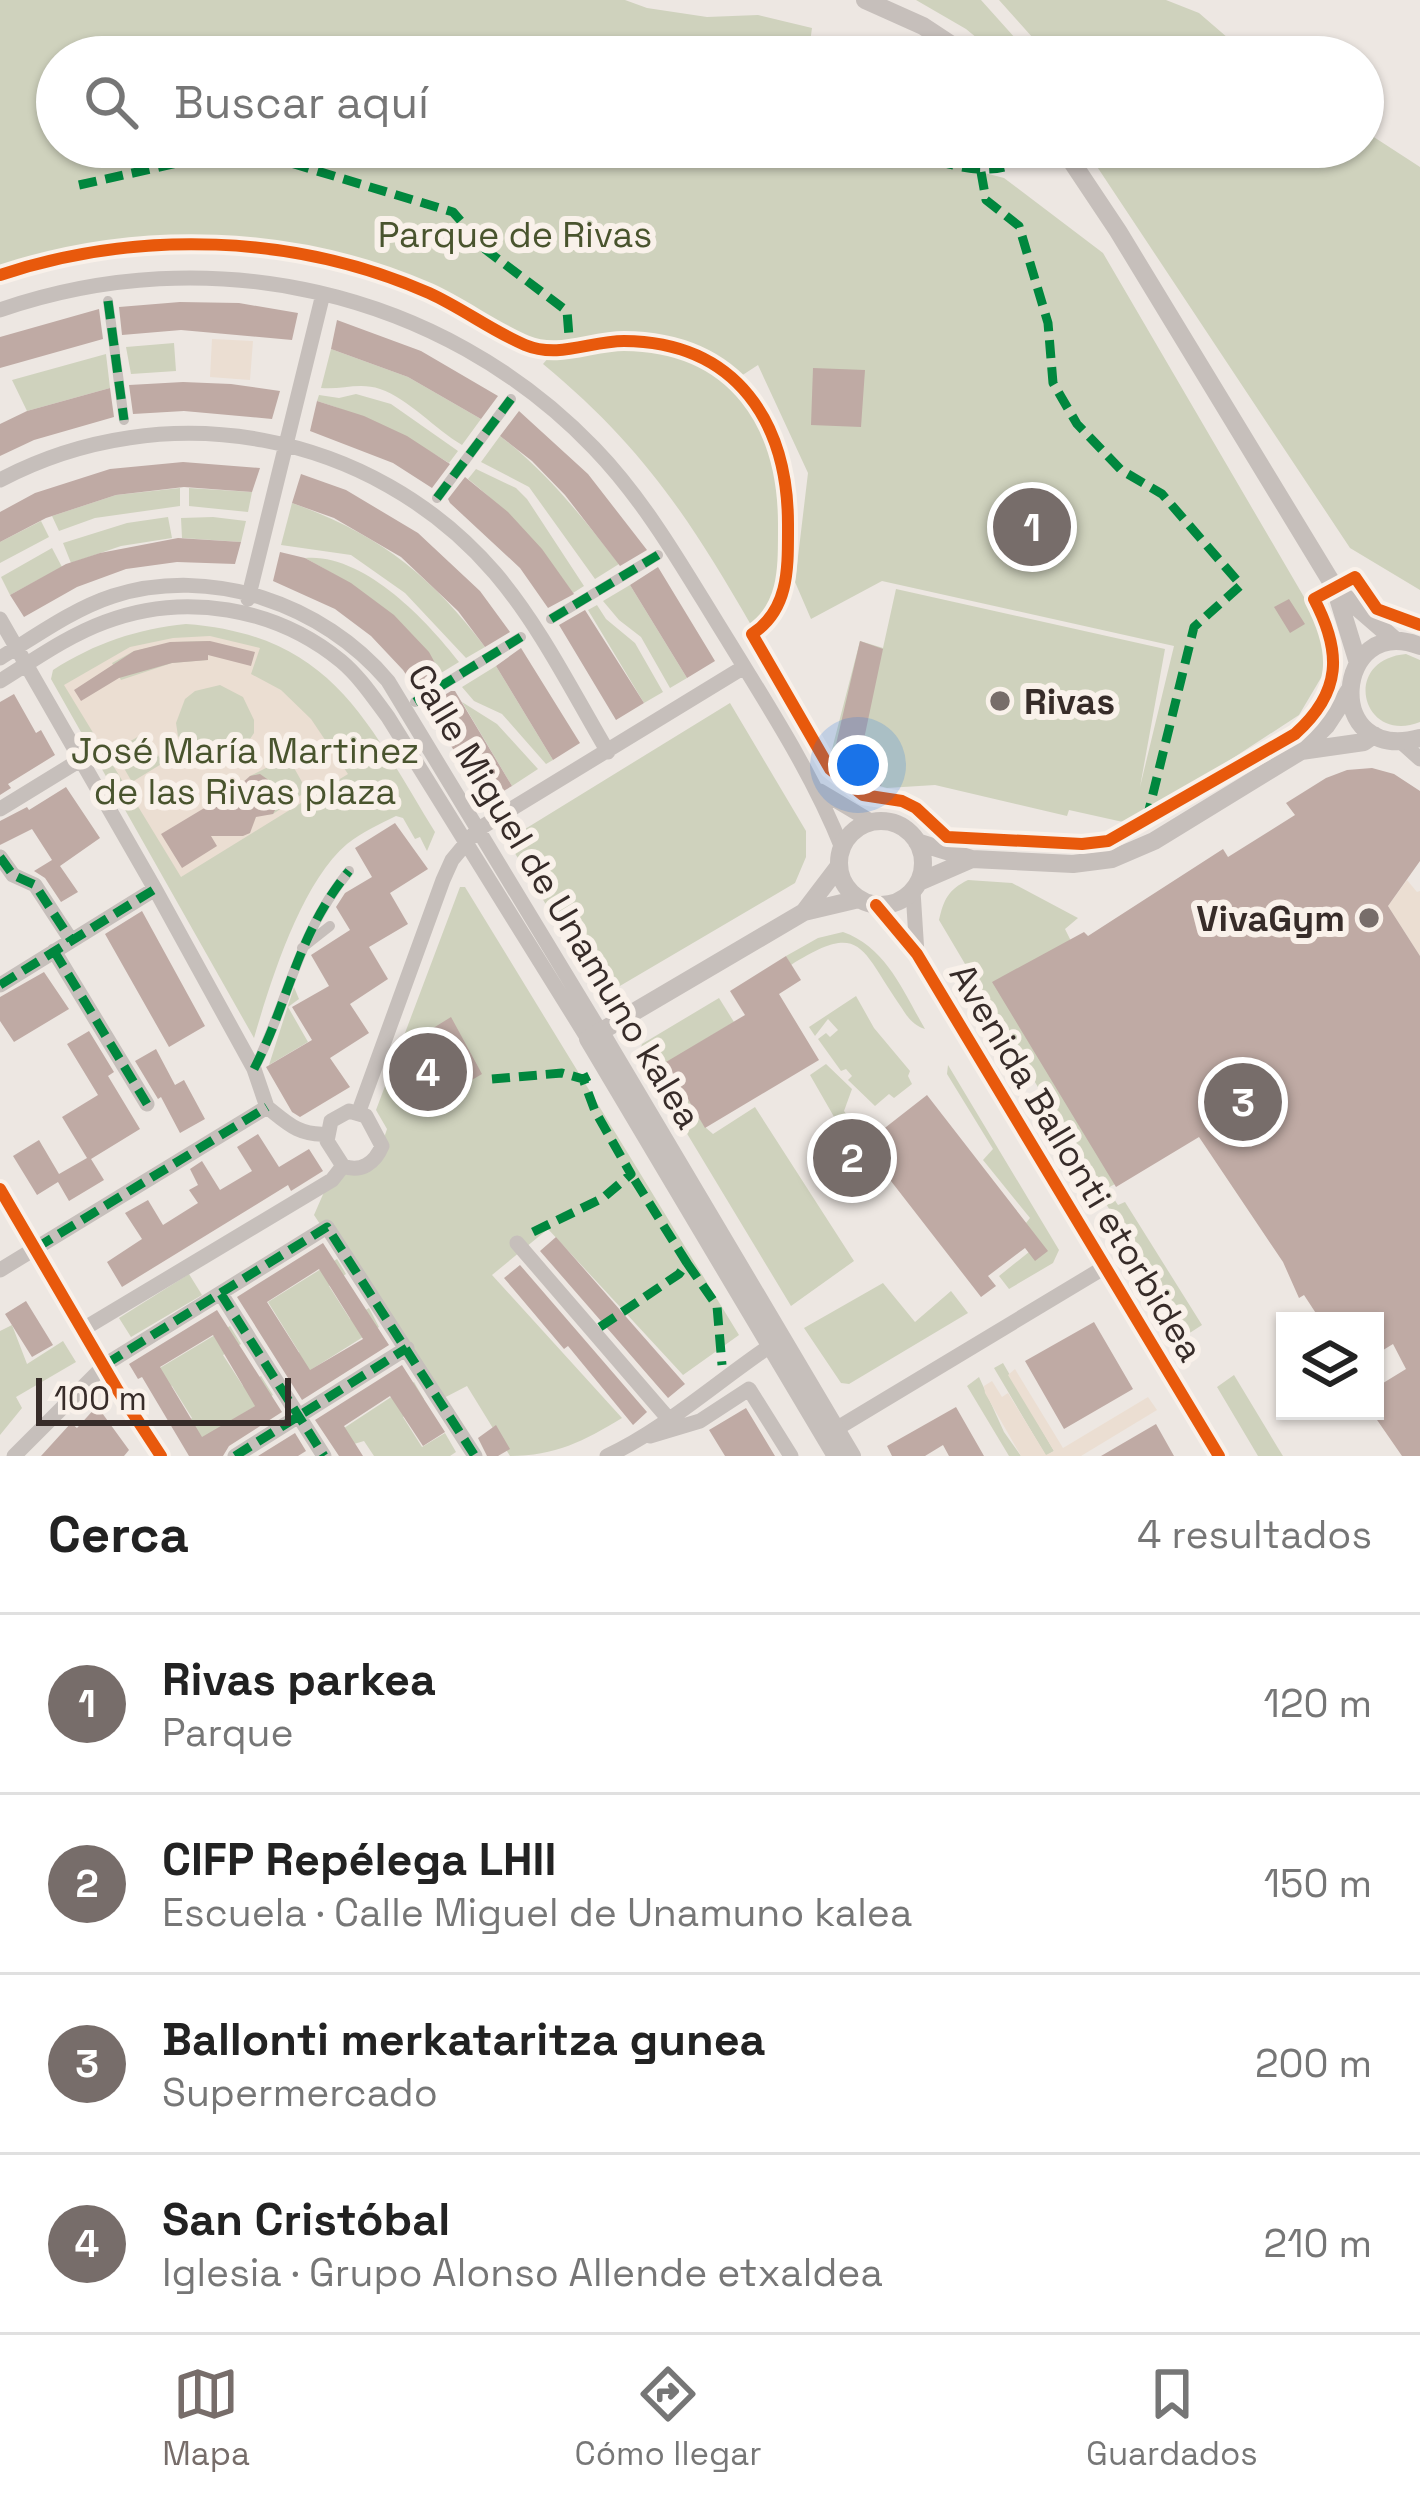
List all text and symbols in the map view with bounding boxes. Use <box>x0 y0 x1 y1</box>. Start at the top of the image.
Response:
search box <box>36 36 1384 168</box>
icon: search <box>78 69 144 135</box>
text: Buscar aquí <box>174 74 429 131</box>
park label: Parque de Rivas <box>378 212 652 258</box>
pin: 1 <box>993 482 1071 572</box>
street label: Calle Miguel de Unamuno kalea <box>397 656 711 1137</box>
place label: Rivas <box>1024 679 1115 725</box>
marker: Rivas <box>987 688 1013 714</box>
park label: José María Martinez de las Rivas plaza <box>71 728 419 815</box>
your location <box>828 735 888 795</box>
place label: VivaGym <box>1196 896 1345 942</box>
marker: VivaGym <box>1356 905 1382 931</box>
street label: Avenida Ballonti etorbidea <box>939 955 1213 1370</box>
pin: 4 <box>389 1027 467 1117</box>
pin: 3 <box>1204 1057 1282 1147</box>
pin: 2 <box>813 1113 891 1203</box>
map controls <box>1276 1312 1384 1420</box>
button: layers <box>1276 1312 1384 1420</box>
scale bar <box>36 1372 291 1425</box>
text: 100 m <box>54 1378 147 1420</box>
text: Cerca <box>48 1502 189 1567</box>
text: 4 resultados <box>1137 1510 1372 1559</box>
text: Rivas parkea <box>162 1651 436 1708</box>
text: 1 <box>78 1679 96 1728</box>
text: 120 m <box>1264 1679 1372 1728</box>
text: Parque <box>162 1708 294 1757</box>
text: CIFP Repélega LHII <box>162 1831 556 1888</box>
text: 2 <box>75 1859 99 1908</box>
text: 150 m <box>1264 1859 1372 1908</box>
text: Escuela · Calle Miguel de Unamuno kalea <box>162 1888 912 1937</box>
text: Ballonti merkataritza gunea <box>162 2011 766 2068</box>
text: 3 <box>75 2039 99 2088</box>
text: 200 m <box>1255 2039 1372 2088</box>
text: Supermercado <box>162 2068 438 2117</box>
text: San Cristóbal <box>162 2191 450 2248</box>
text: 4 <box>75 2219 99 2268</box>
text: 210 m <box>1264 2219 1372 2268</box>
text: Iglesia · Grupo Alonso Allende etxaldea <box>162 2248 883 2297</box>
tab: Mapa <box>162 2361 250 2475</box>
tab: Cómo llegar <box>574 2361 762 2475</box>
tab: Guardados <box>1086 2361 1258 2475</box>

